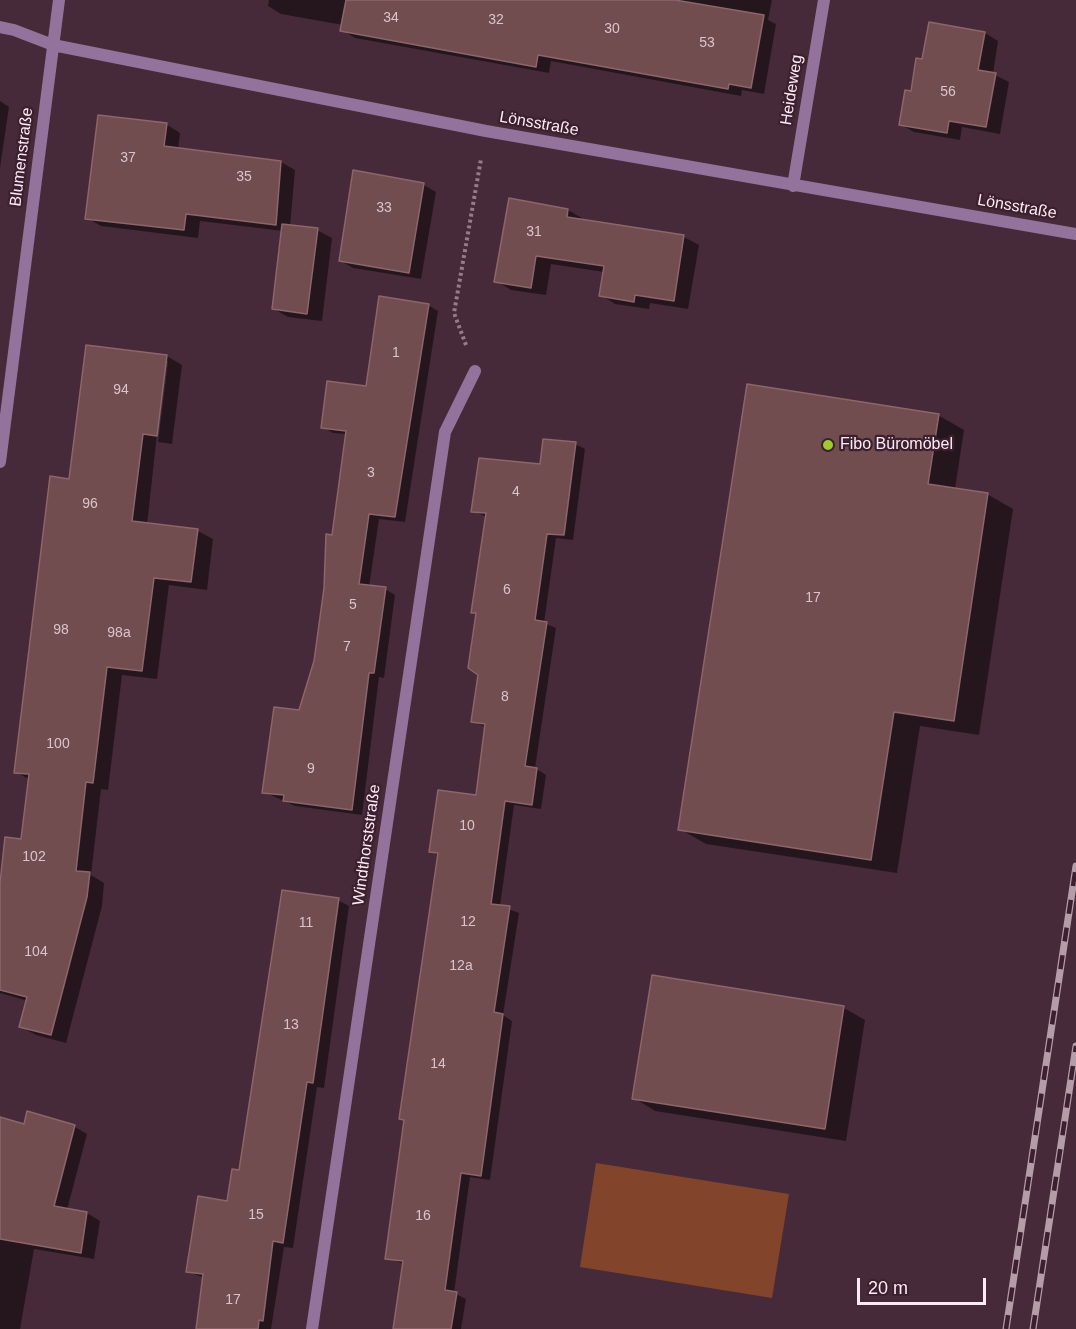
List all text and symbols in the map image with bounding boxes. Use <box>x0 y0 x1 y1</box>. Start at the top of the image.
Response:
house number: 34 <box>383 10 399 26</box>
house number: 32 <box>488 12 504 28</box>
house number: 30 <box>604 21 620 37</box>
house number: 53 <box>699 35 715 51</box>
street label: Heideweg <box>777 53 807 127</box>
house number: 56 <box>940 84 956 100</box>
street label: Blumenstraße <box>6 106 38 208</box>
street label: Lönsstraße <box>498 108 580 140</box>
house number: 37 <box>120 150 136 166</box>
house number: 35 <box>236 169 252 185</box>
street label: Lönsstraße <box>976 191 1058 223</box>
house number: 33 <box>376 200 392 216</box>
house number: 31 <box>526 224 542 240</box>
house number: 1 <box>392 345 400 361</box>
house number: 94 <box>113 382 129 398</box>
place label: Fibo Büromöbel <box>840 435 953 455</box>
marker: Fibo Büromöbel <box>821 438 835 452</box>
house number: 3 <box>367 465 375 481</box>
house number: 4 <box>512 484 520 500</box>
house number: 96 <box>82 496 98 512</box>
house number: 6 <box>503 582 511 598</box>
house number: 17 <box>805 590 821 606</box>
house number: 5 <box>349 597 357 613</box>
house number: 98 <box>53 622 69 638</box>
house number: 98a <box>107 625 131 641</box>
house number: 7 <box>343 639 351 655</box>
house number: 8 <box>501 689 509 705</box>
house number: 100 <box>46 736 70 752</box>
house number: 9 <box>307 761 315 777</box>
street label: Windthorststraße <box>349 783 385 907</box>
house number: 10 <box>459 818 475 834</box>
house number: 102 <box>22 849 46 865</box>
house number: 12 <box>460 914 476 930</box>
house number: 11 <box>299 915 313 931</box>
house number: 104 <box>24 944 48 960</box>
house number: 12a <box>449 958 473 974</box>
house number: 13 <box>283 1017 299 1033</box>
house number: 14 <box>430 1056 446 1072</box>
house number: 15 <box>248 1207 264 1223</box>
house number: 16 <box>415 1208 431 1224</box>
scale bar <box>860 1266 989 1304</box>
text: 20 m <box>868 1278 908 1298</box>
house number: 17 <box>225 1292 241 1308</box>

